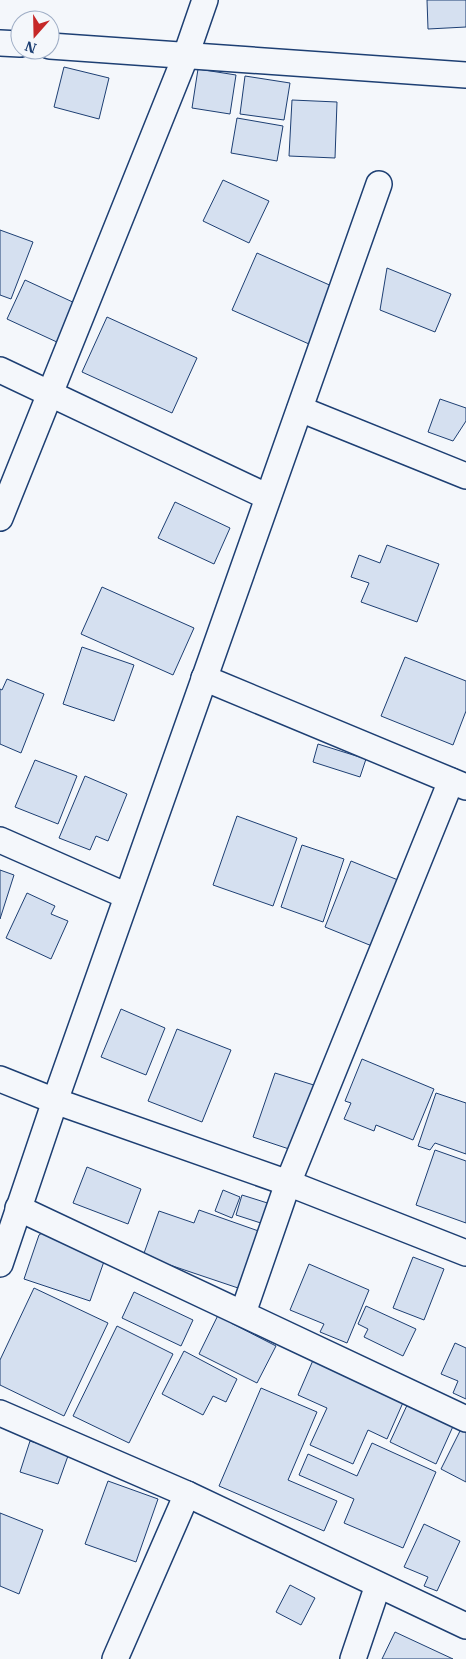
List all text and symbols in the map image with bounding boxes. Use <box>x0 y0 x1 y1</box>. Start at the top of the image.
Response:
north arrow <box>10 10 60 60</box>
text: N <box>22 37 39 58</box>

